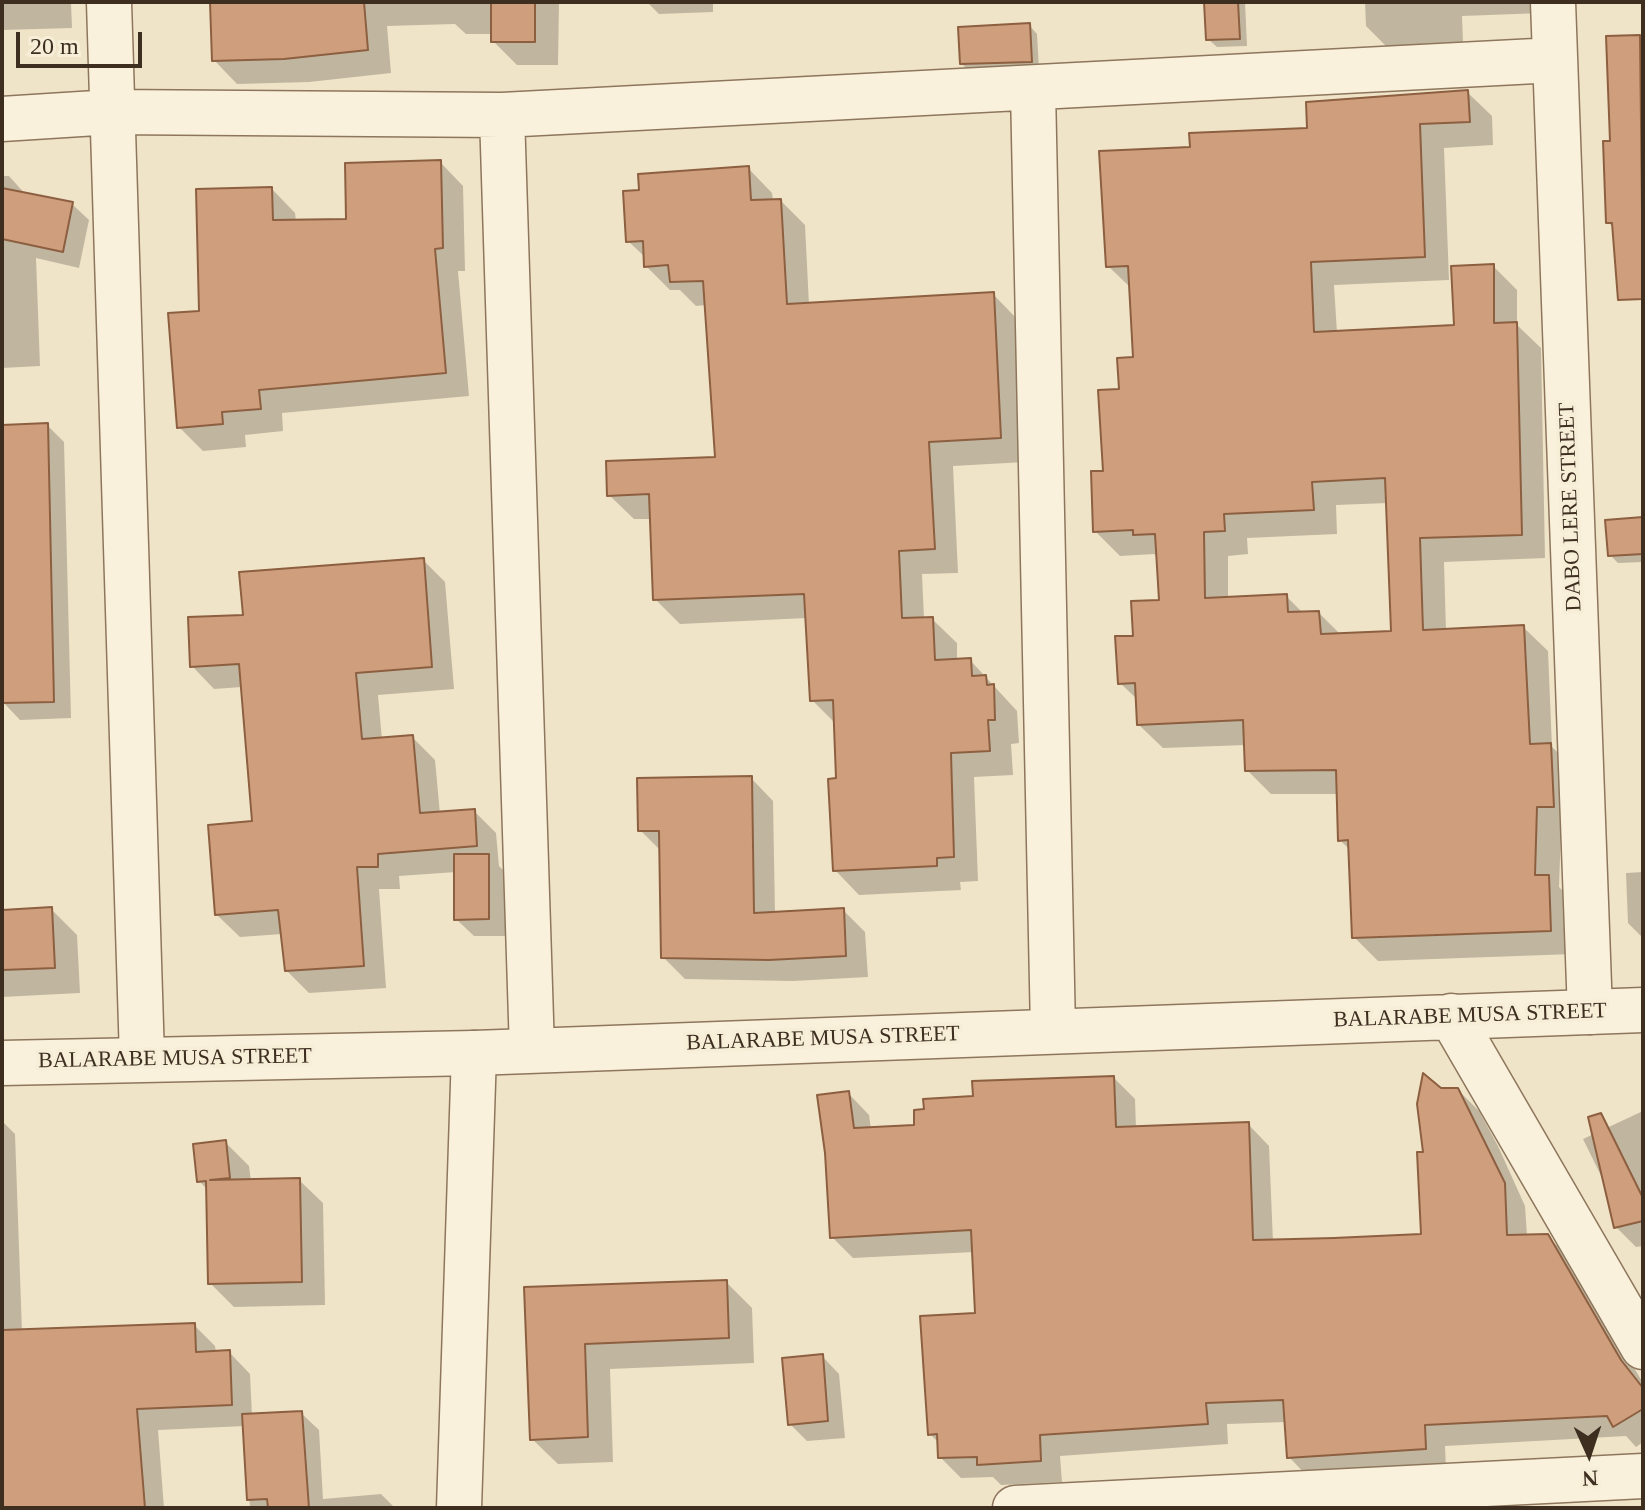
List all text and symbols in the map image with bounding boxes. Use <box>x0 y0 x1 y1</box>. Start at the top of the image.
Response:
scale bar <box>20 16 146 66</box>
text: 20 m <box>30 33 79 59</box>
street label: DABO LERE STREET <box>1554 402 1588 612</box>
street label: BALARABE MUSA STREET <box>1333 998 1607 1034</box>
street label: BALARABE MUSA STREET <box>686 1021 960 1057</box>
street label: BALARABE MUSA STREET <box>38 1043 312 1075</box>
north arrow <box>1549 1414 1629 1494</box>
text: N <box>1582 1466 1599 1491</box>

